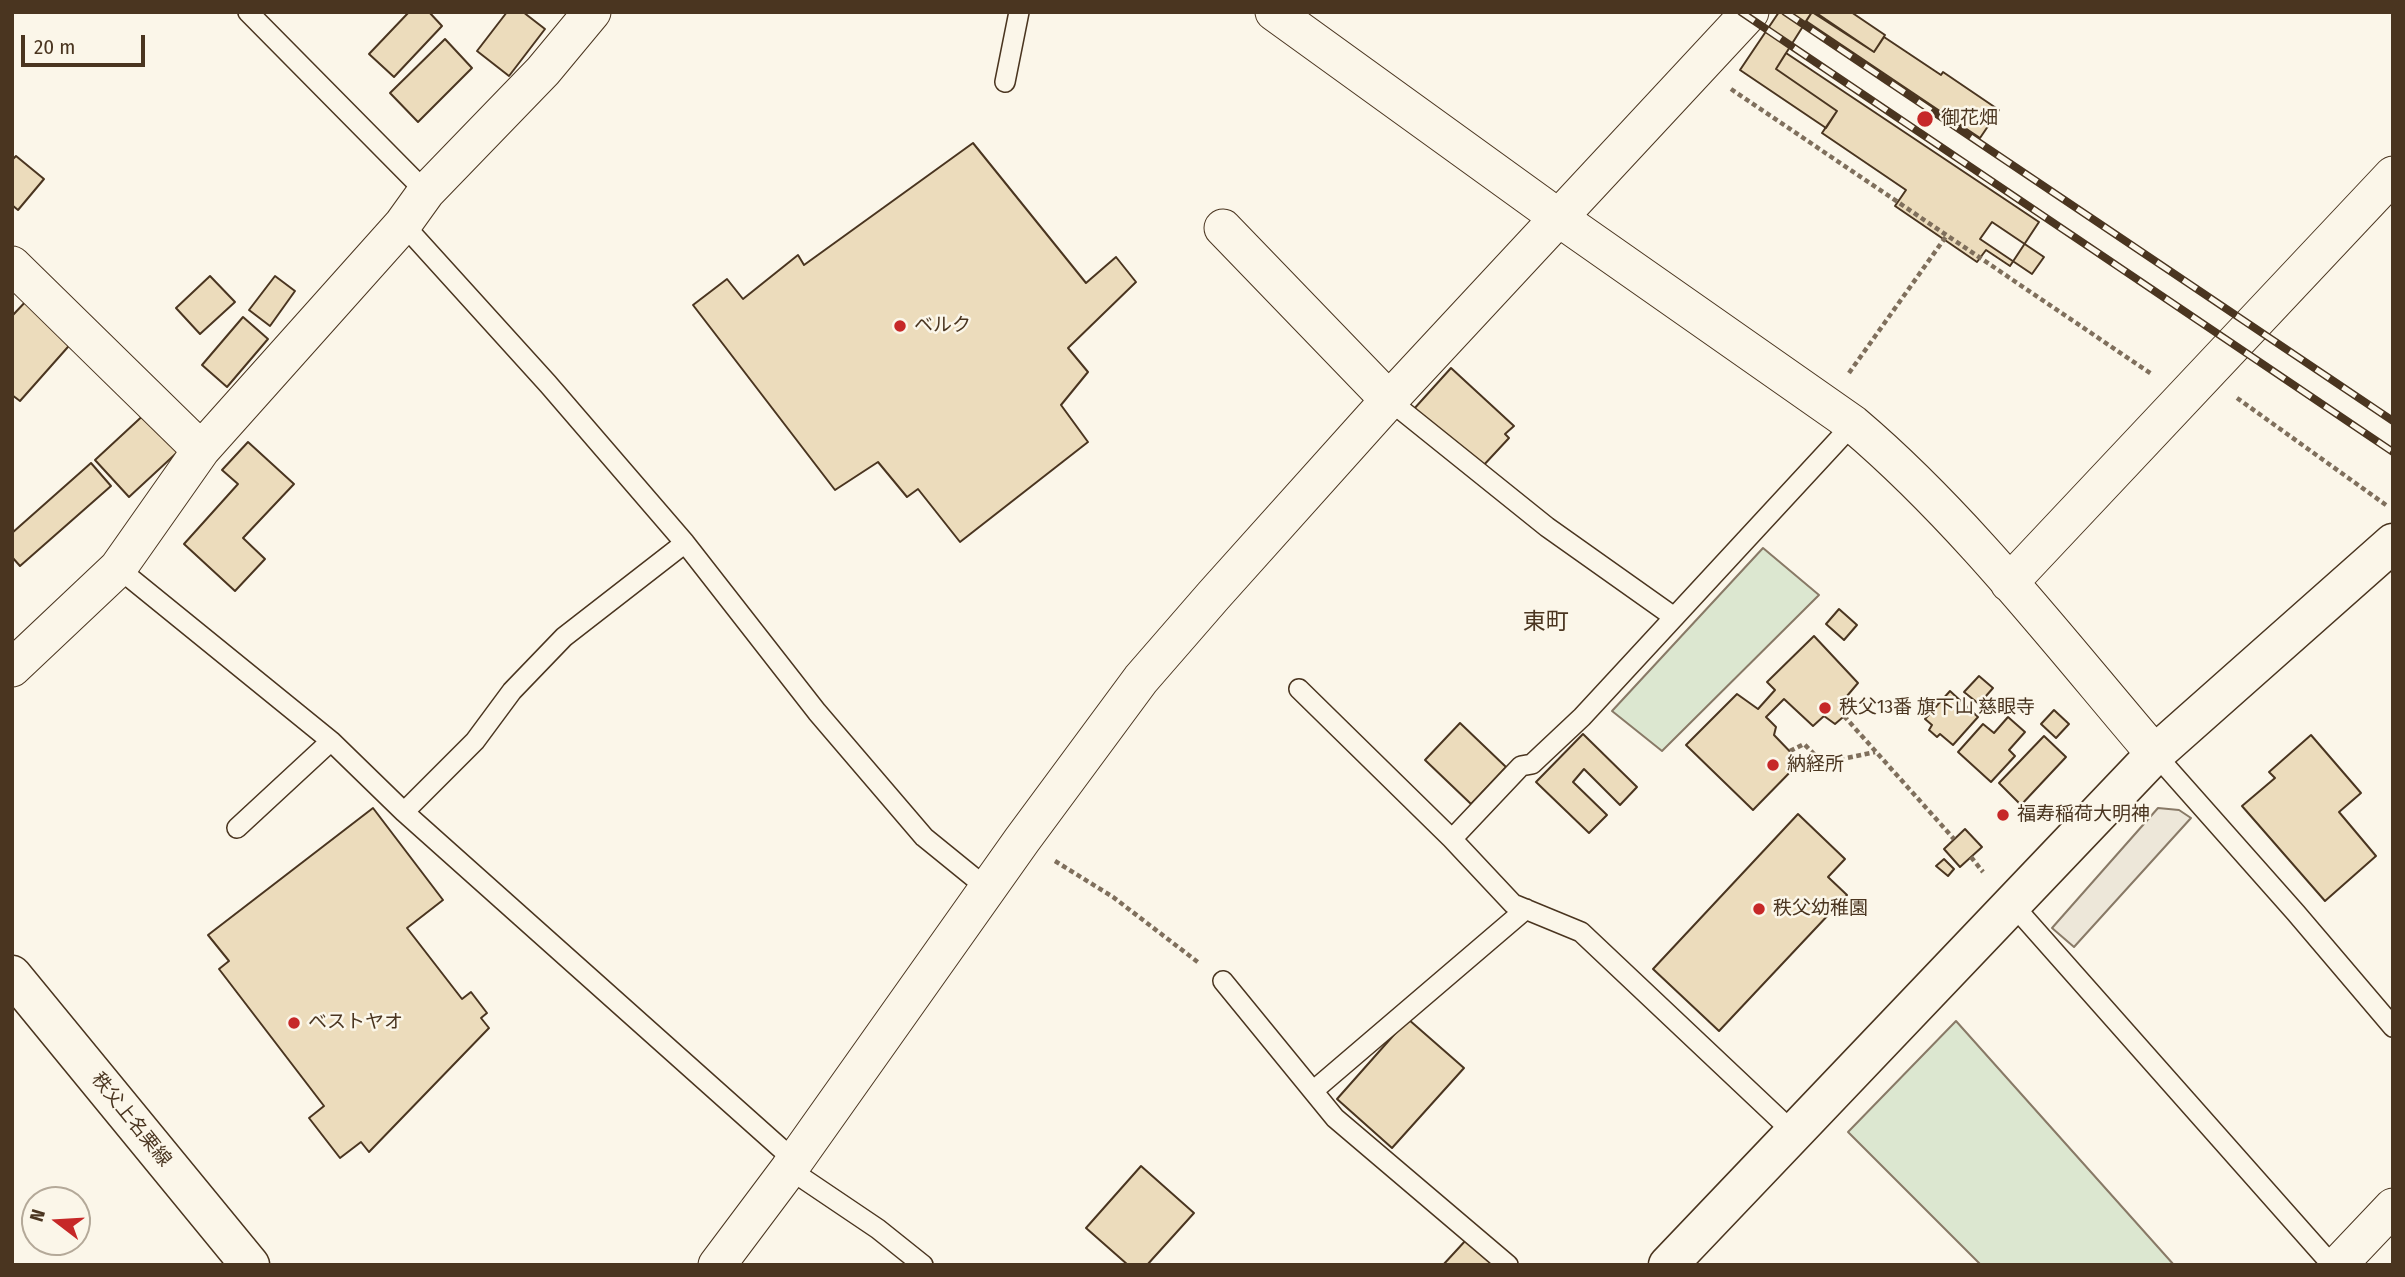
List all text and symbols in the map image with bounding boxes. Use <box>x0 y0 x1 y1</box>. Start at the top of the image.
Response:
scale bar <box>24 21 149 65</box>
text: 20 m <box>34 34 75 60</box>
place label: 御花畑 <box>1941 108 1998 130</box>
marker: 御花畑 <box>1915 109 1935 129</box>
place label: ベルク <box>914 315 971 337</box>
marker: ベルク <box>892 318 908 334</box>
district label: 東町 <box>1523 609 1569 637</box>
place label: 秩父13番 旗下山 慈眼寺 <box>1839 697 2035 719</box>
marker: 秩父13番 旗下山 慈眼寺 <box>1817 700 1833 716</box>
place label: 納経所 <box>1787 754 1844 776</box>
marker: 納経所 <box>1765 757 1781 773</box>
place label: 福寿稲荷大明神 <box>2017 804 2150 826</box>
marker: 福寿稲荷大明神 <box>1995 807 2011 823</box>
place label: 秩父幼稚園 <box>1773 898 1868 920</box>
marker: 秩父幼稚園 <box>1751 901 1767 917</box>
place label: ベストヤオ <box>308 1012 403 1034</box>
marker: ベストヤオ <box>286 1015 302 1031</box>
street label: 秩父上名栗線 <box>86 1069 176 1171</box>
north arrow <box>21 1186 91 1256</box>
text: N <box>25 1206 50 1224</box>

